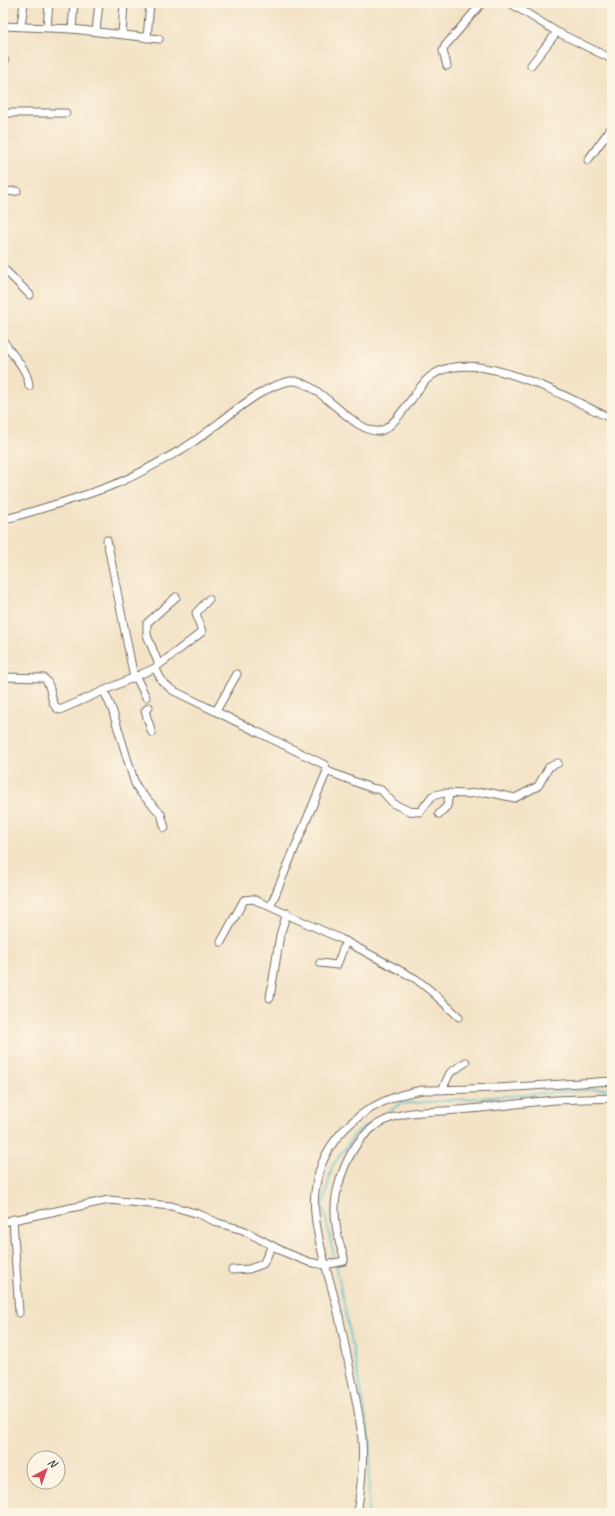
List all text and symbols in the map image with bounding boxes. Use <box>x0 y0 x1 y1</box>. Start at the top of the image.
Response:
north arrow <box>26 1450 66 1490</box>
text: N <box>45 1455 61 1471</box>

